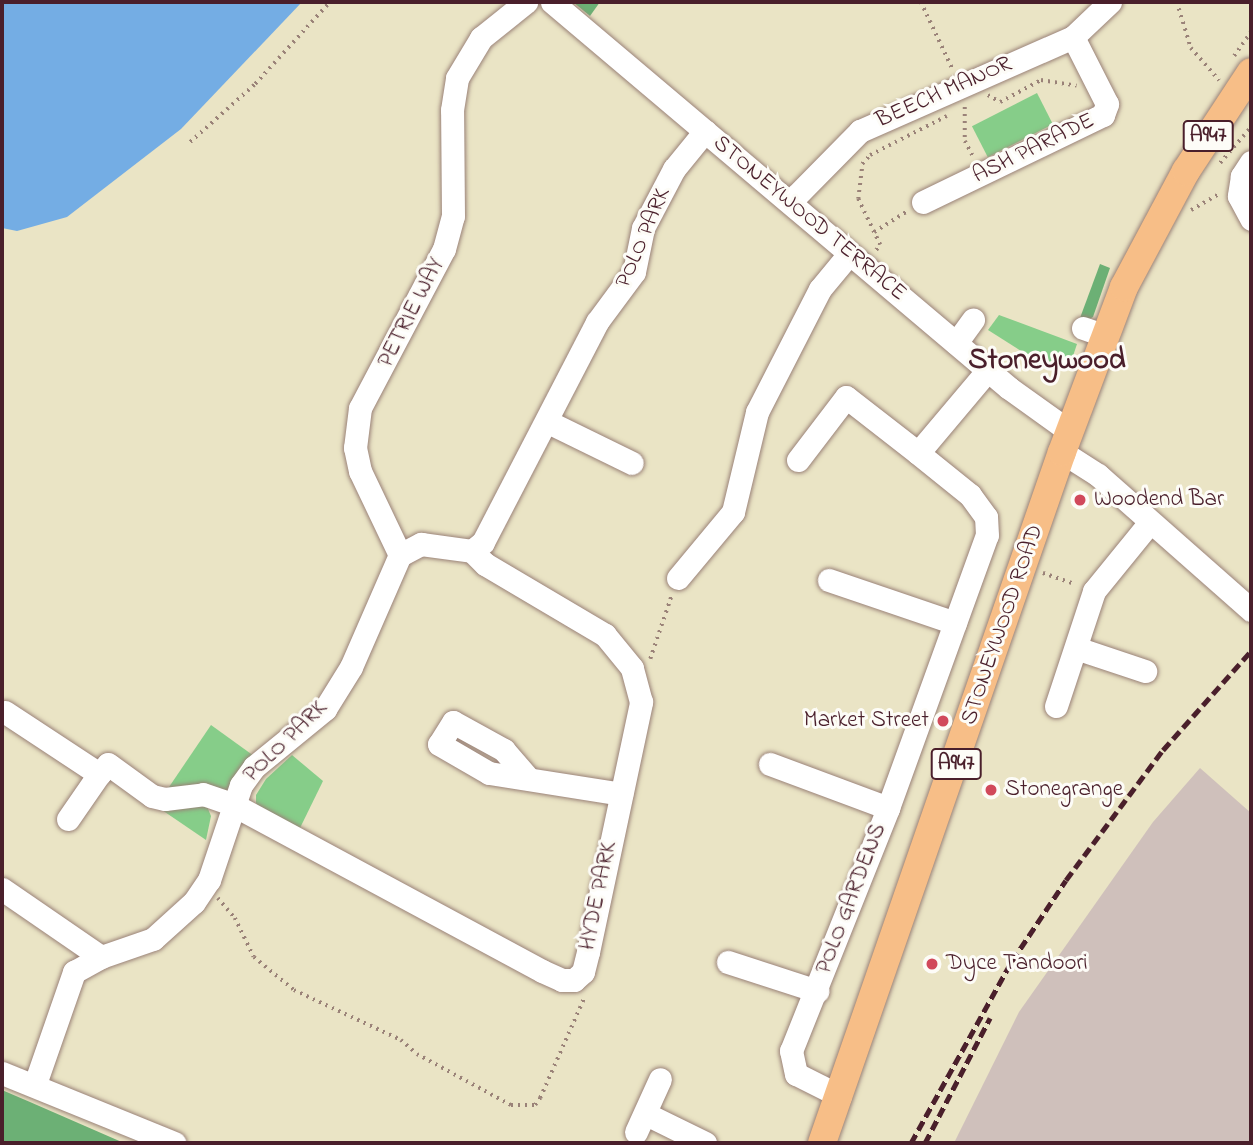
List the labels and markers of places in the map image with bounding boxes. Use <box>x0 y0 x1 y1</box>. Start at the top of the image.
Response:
place label: Woodend Bar <box>1094 486 1224 514</box>
marker: Woodend Bar <box>1072 492 1088 508</box>
place label: Market Street <box>804 707 929 735</box>
marker: Market Street <box>935 713 951 729</box>
place label: Stonegrange <box>1005 776 1123 804</box>
marker: Stonegrange <box>983 782 999 798</box>
place label: Dyce Tandoori <box>946 950 1088 978</box>
marker: Dyce Tandoori <box>924 956 940 972</box>

